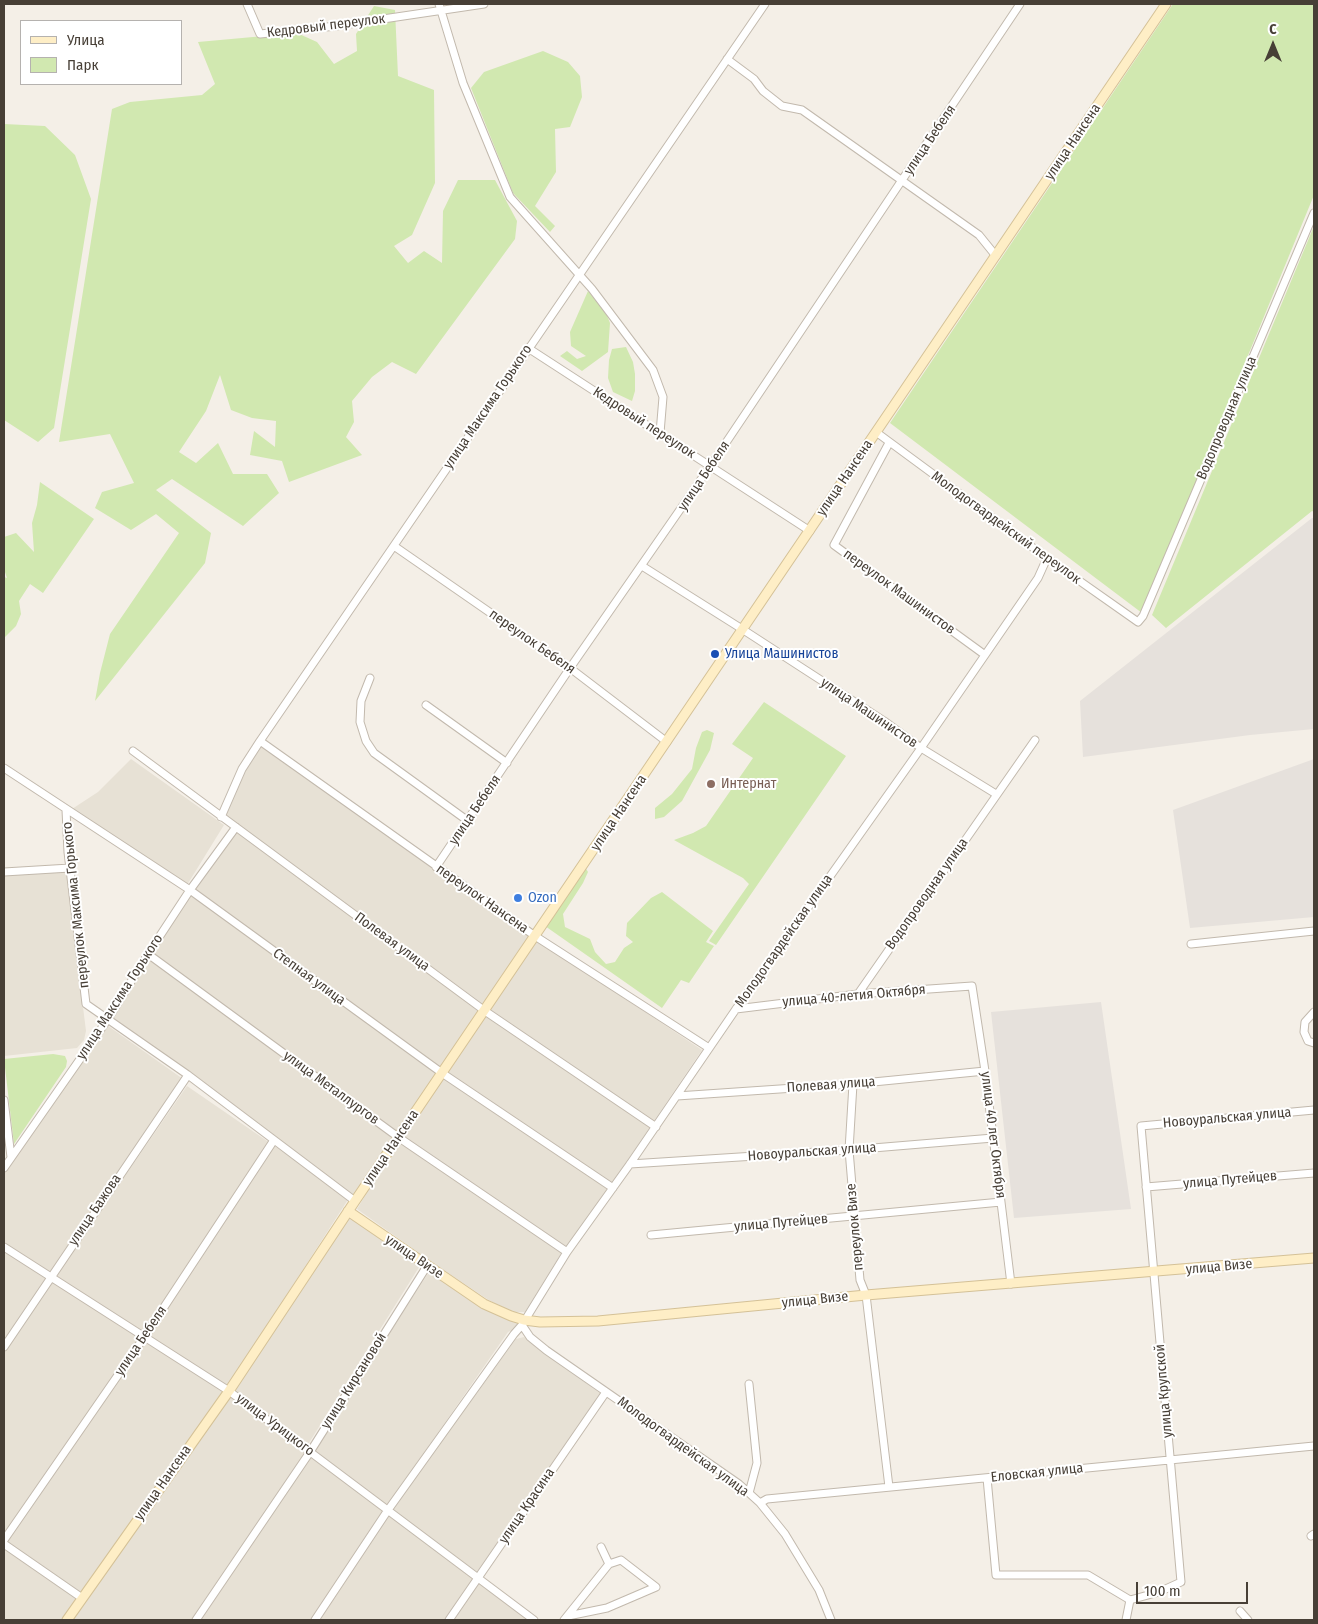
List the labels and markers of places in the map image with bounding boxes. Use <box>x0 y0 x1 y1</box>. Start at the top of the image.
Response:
place label: Улица Машинистов <box>725 646 838 662</box>
marker: Улица Машинистов <box>709 648 721 660</box>
place label: Интернат <box>721 776 776 792</box>
marker: Интернат <box>705 778 717 790</box>
place label: Ozon <box>528 890 557 906</box>
marker: Ozon <box>512 892 524 904</box>

